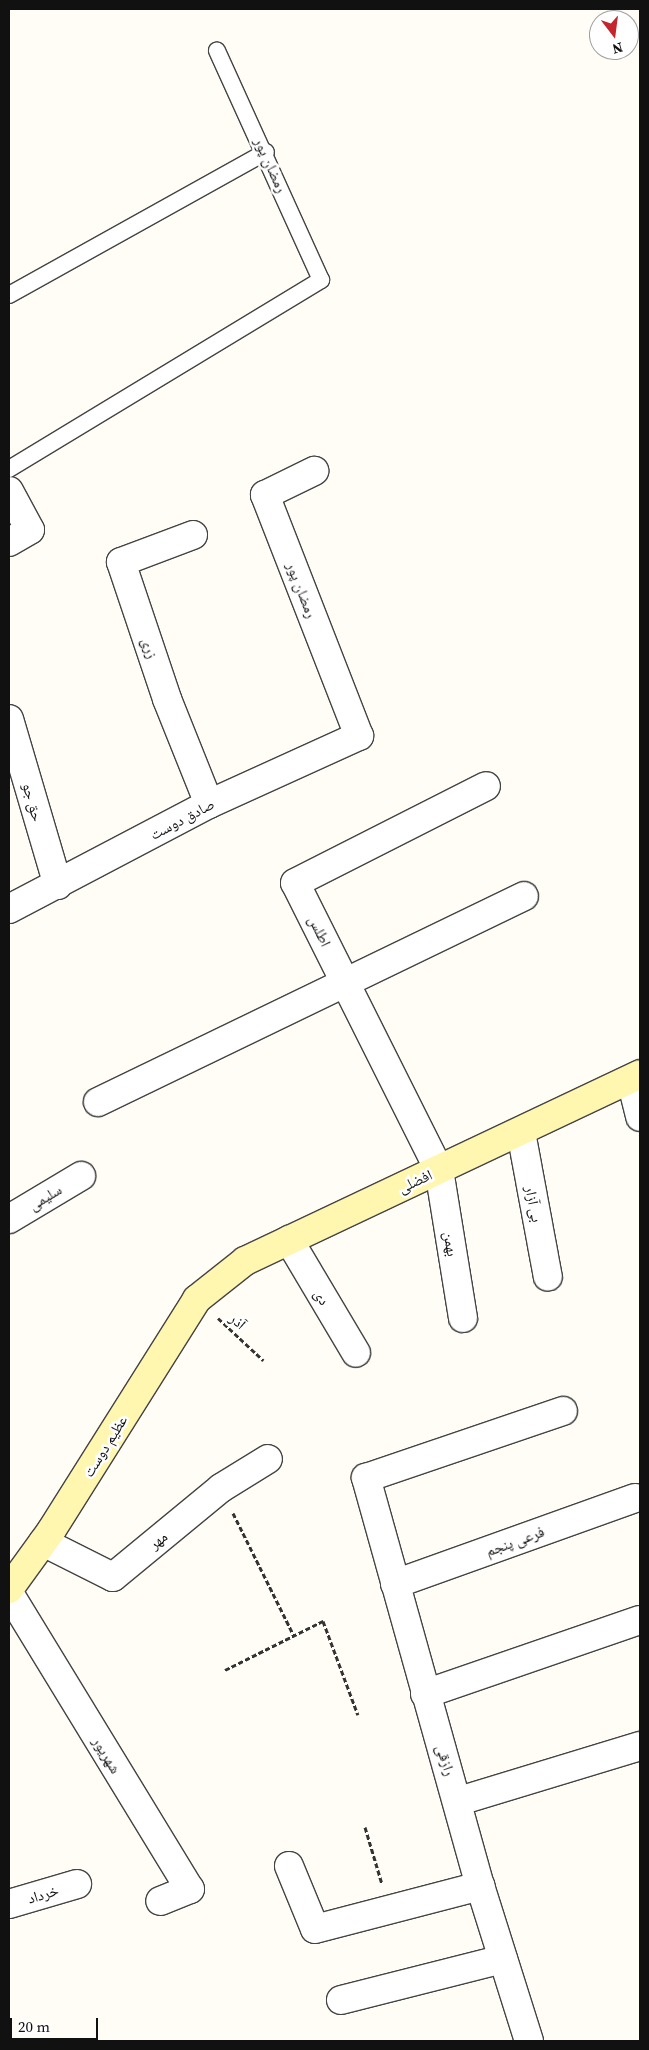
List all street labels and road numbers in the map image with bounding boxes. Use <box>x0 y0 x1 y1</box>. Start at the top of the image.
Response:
street label: رمضان پور <box>251 135 291 195</box>
street label: رمضان پور <box>283 560 321 620</box>
street label: زری <box>138 635 162 661</box>
street label: حق جو <box>19 781 47 823</box>
street label: صادق دوست <box>147 795 217 843</box>
street label: اطلس <box>305 912 335 950</box>
street label: افضلی <box>395 1165 435 1197</box>
street label: سلیمی <box>25 1180 65 1214</box>
street label: بی آزار <box>522 1184 546 1224</box>
street label: بهمن <box>440 1230 462 1258</box>
street label: دی <box>310 1286 334 1308</box>
street label: آذر <box>226 1309 250 1333</box>
street label: عظیم دوست <box>79 1412 131 1480</box>
street label: فرعی پنجم <box>483 1522 547 1560</box>
street label: مهر <box>145 1527 171 1553</box>
street label: شهریور <box>89 1733 125 1777</box>
street label: رازقی <box>433 1742 459 1778</box>
street label: خرداد <box>25 1881 61 1907</box>

